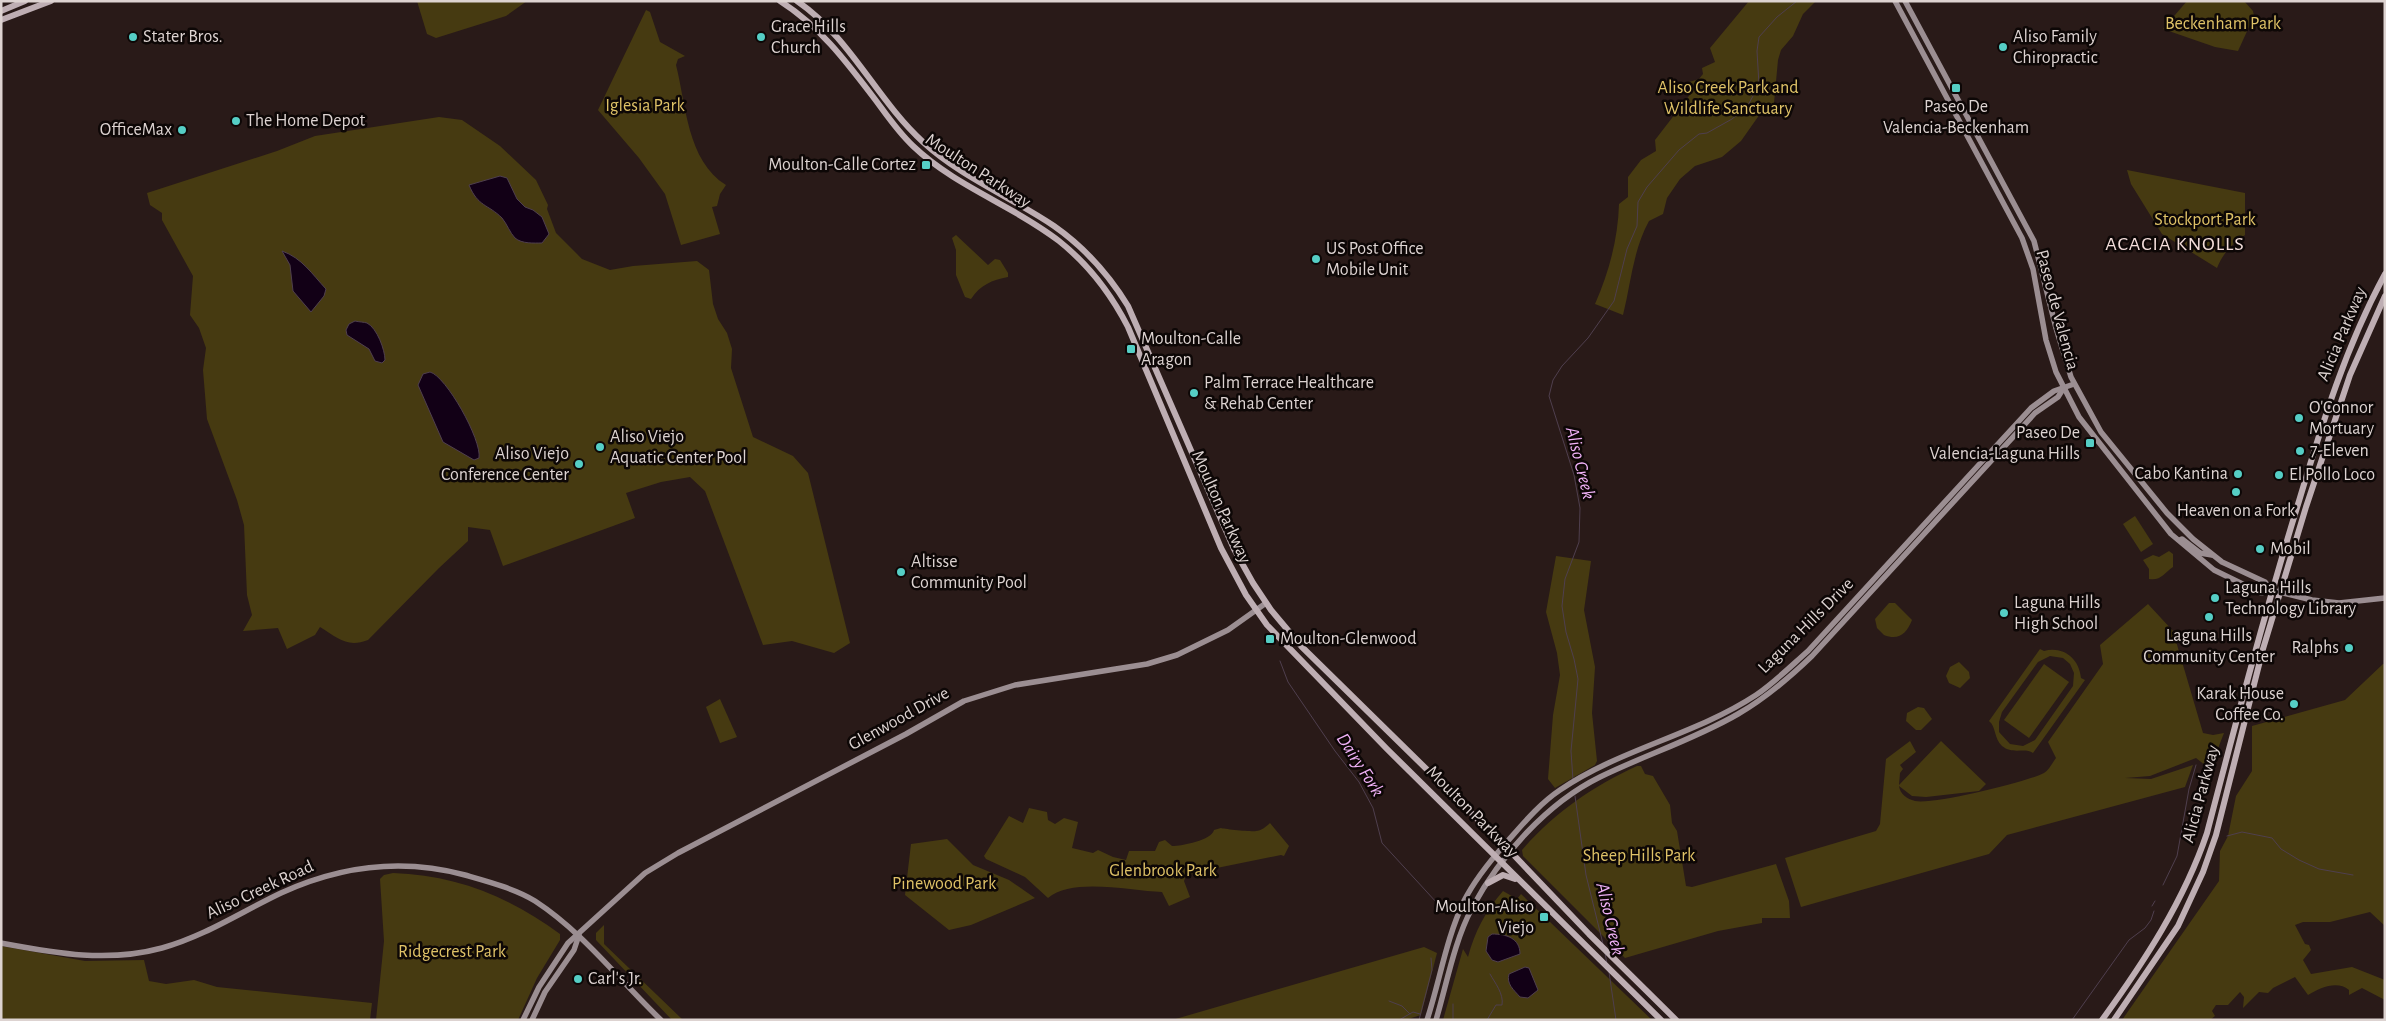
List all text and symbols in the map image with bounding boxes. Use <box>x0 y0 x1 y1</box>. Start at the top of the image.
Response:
park label: Beckenham Park <box>2165 15 2282 33</box>
place label: Grace Hills Church <box>771 18 846 57</box>
place label: Stater Bros. <box>143 28 223 46</box>
place label: Aliso Family Chiropractic <box>2013 28 2098 67</box>
marker: Stater Bros. <box>127 31 139 43</box>
marker: Grace Hills Church <box>755 31 767 43</box>
marker: Aliso Family Chiropractic <box>1997 41 2009 53</box>
park label: Aliso Creek Park and Wildlife Sanctuary <box>1657 79 1799 118</box>
marker: Paseo De Valencia-Beckenham <box>1950 82 1962 94</box>
park label: Iglesia Park <box>605 97 685 115</box>
place label: Paseo De Valencia-Beckenham <box>1883 98 2029 137</box>
place label: The Home Depot <box>246 112 365 130</box>
marker: The Home Depot <box>230 115 242 127</box>
place label: OfficeMax <box>100 121 172 139</box>
marker: OfficeMax <box>176 124 188 136</box>
street label: Moulton Parkway <box>922 130 1034 212</box>
place label: Moulton-Calle Cortez <box>768 156 916 174</box>
marker: Moulton-Calle Cortez <box>920 159 932 171</box>
park label: Stockport Park <box>2154 211 2256 229</box>
district label: ACACIA KNOLLS <box>2105 234 2245 254</box>
place label: US Post Office Mobile Unit <box>1326 240 1424 279</box>
street label: Paseo de Valencia <box>2032 248 2082 372</box>
marker: US Post Office Mobile Unit <box>1310 253 1322 265</box>
street label: Alicia Parkway <box>2314 284 2370 384</box>
place label: Moulton-Calle Aragon <box>1141 330 1241 369</box>
marker: Moulton-Calle Aragon <box>1125 343 1137 355</box>
place label: Palm Terrace Healthcare & Rehab Center <box>1204 374 1374 413</box>
marker: Palm Terrace Healthcare & Rehab Center <box>1188 387 1200 399</box>
place label: O'Connor Mortuary <box>2309 399 2374 438</box>
marker: O'Connor Mortuary <box>2293 412 2305 424</box>
water label: Aliso Creek <box>1562 424 1598 501</box>
place label: Paseo De Valencia-Laguna Hills <box>1930 424 2080 463</box>
place label: Aliso Viejo Aquatic Center Pool <box>610 428 747 467</box>
marker: Paseo De Valencia-Laguna Hills <box>2084 437 2096 449</box>
marker: Aliso Viejo Aquatic Center Pool <box>594 441 606 453</box>
place label: 7-Eleven <box>2310 442 2369 460</box>
place label: Aliso Viejo Conference Center <box>441 445 569 484</box>
marker: 7-Eleven <box>2294 445 2306 457</box>
street label: Moulton Parkway <box>1188 448 1254 566</box>
marker: Aliso Viejo Conference Center <box>573 458 585 470</box>
place label: Cabo Kantina <box>2134 465 2228 483</box>
place label: El Pollo Loco <box>2289 466 2375 484</box>
marker: Cabo Kantina <box>2232 468 2244 480</box>
marker: El Pollo Loco <box>2273 469 2285 481</box>
marker: Heaven on a Fork <box>2230 486 2242 498</box>
place label: Heaven on a Fork <box>2177 502 2296 520</box>
place label: Mobil <box>2270 540 2311 558</box>
marker: Mobil <box>2254 543 2266 555</box>
place label: Altisse Community Pool <box>911 553 1027 592</box>
marker: Altisse Community Pool <box>895 566 907 578</box>
street label: Laguna Hills Drive <box>1755 575 1857 677</box>
place label: Laguna Hills Technology Library <box>2225 579 2357 618</box>
marker: Laguna Hills Technology Library <box>2209 592 2221 604</box>
place label: Laguna Hills High School <box>2014 594 2100 633</box>
marker: Laguna Hills High School <box>1998 607 2010 619</box>
marker: Laguna Hills Community Center <box>2203 611 2215 623</box>
place label: Laguna Hills Community Center <box>2143 627 2275 666</box>
place label: Moulton-Glenwood <box>1280 630 1416 648</box>
marker: Moulton-Glenwood <box>1264 633 1276 645</box>
place label: Ralphs <box>2291 639 2339 657</box>
marker: Ralphs <box>2343 642 2355 654</box>
street label: Glenwood Drive <box>846 684 952 754</box>
place label: Karak House Coffee Co. <box>2196 685 2284 724</box>
marker: Karak House Coffee Co. <box>2288 698 2300 710</box>
water label: Dairy Fork <box>1333 730 1388 800</box>
street label: Alicia Parkway <box>2179 743 2223 845</box>
street label: Moulton Parkway <box>1423 763 1521 861</box>
park label: Sheep Hills Park <box>1583 847 1696 865</box>
street label: Aliso Creek Road <box>204 857 316 923</box>
park label: Glenbrook Park <box>1109 862 1218 880</box>
park label: Pinewood Park <box>892 875 997 893</box>
water label: Aliso Creek <box>1592 880 1628 957</box>
place label: Moulton-Aliso Viejo <box>1435 898 1534 937</box>
marker: Moulton-Aliso Viejo <box>1538 911 1550 923</box>
park label: Ridgecrest Park <box>398 943 507 961</box>
place label: Carl's Jr. <box>588 970 642 988</box>
marker: Carl's Jr. <box>572 973 584 985</box>

